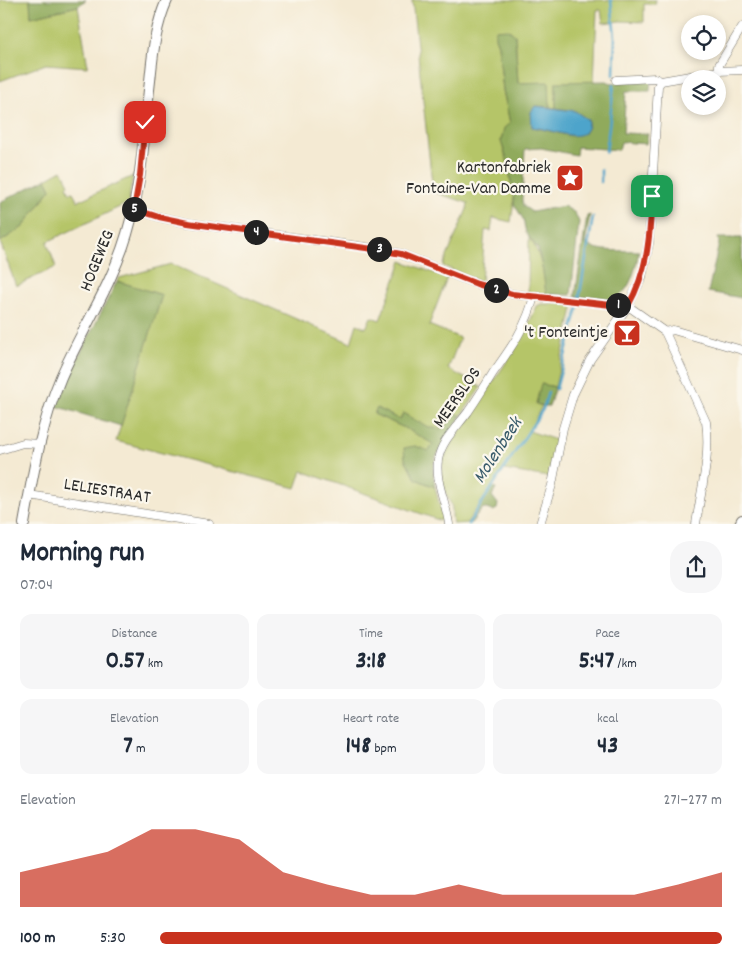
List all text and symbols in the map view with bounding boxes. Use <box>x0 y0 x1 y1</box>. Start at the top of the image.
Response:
map controls <box>681 15 726 115</box>
button: locate <box>681 15 726 60</box>
button: layers <box>681 70 726 115</box>
pin <box>124 101 166 143</box>
icon: check <box>131 108 159 136</box>
place label: Kartonfabriek Fontaine-Van Damme <box>406 156 551 202</box>
place icon: Kartonfabriek Fontaine-Van Damme <box>555 163 585 193</box>
pin <box>631 175 673 217</box>
icon: arrive <box>638 182 666 210</box>
pin: 5 <box>122 196 146 222</box>
text: 5 <box>131 199 138 219</box>
pin: 4 <box>244 220 268 244</box>
text: 4 <box>254 222 259 242</box>
street label: HOGEWEG <box>74 226 122 296</box>
pin: 3 <box>366 236 392 262</box>
text: 3 <box>376 239 383 259</box>
pin: 2 <box>484 278 508 302</box>
text: 2 <box>493 280 500 300</box>
pin: 1 <box>606 292 630 318</box>
text: 1 <box>617 295 620 315</box>
bar icon: 't Fonteintje <box>612 318 642 348</box>
place label: 't Fonteintje <box>524 321 608 346</box>
street label: MEERSLOS <box>428 362 488 434</box>
water label: Molenbeek <box>468 411 532 489</box>
street label: LELIESTRAAT <box>62 473 152 511</box>
text: Morning run <box>20 535 144 575</box>
button: share <box>670 541 722 593</box>
text: 07:04 <box>20 574 53 597</box>
text: Distance <box>111 624 157 644</box>
text: Time <box>359 624 383 644</box>
text: Pace <box>595 624 620 644</box>
text: 0.57 <box>106 644 145 680</box>
text: 3:18 <box>356 644 386 680</box>
text: 5:47 <box>579 644 614 680</box>
text: km <box>145 654 163 674</box>
text: /km <box>614 654 637 674</box>
text: Elevation <box>110 709 159 729</box>
text: Heart rate <box>343 709 399 729</box>
text: kcal <box>597 709 618 729</box>
text: 7 <box>123 729 133 765</box>
text: 148 <box>345 729 371 765</box>
text: 43 <box>597 729 618 765</box>
text: m <box>133 739 146 759</box>
text: bpm <box>371 739 397 759</box>
text: Elevation <box>20 789 76 812</box>
text: 271–277 m <box>664 789 722 812</box>
text: 100 m <box>20 927 56 950</box>
text: 5:30 <box>100 927 126 950</box>

